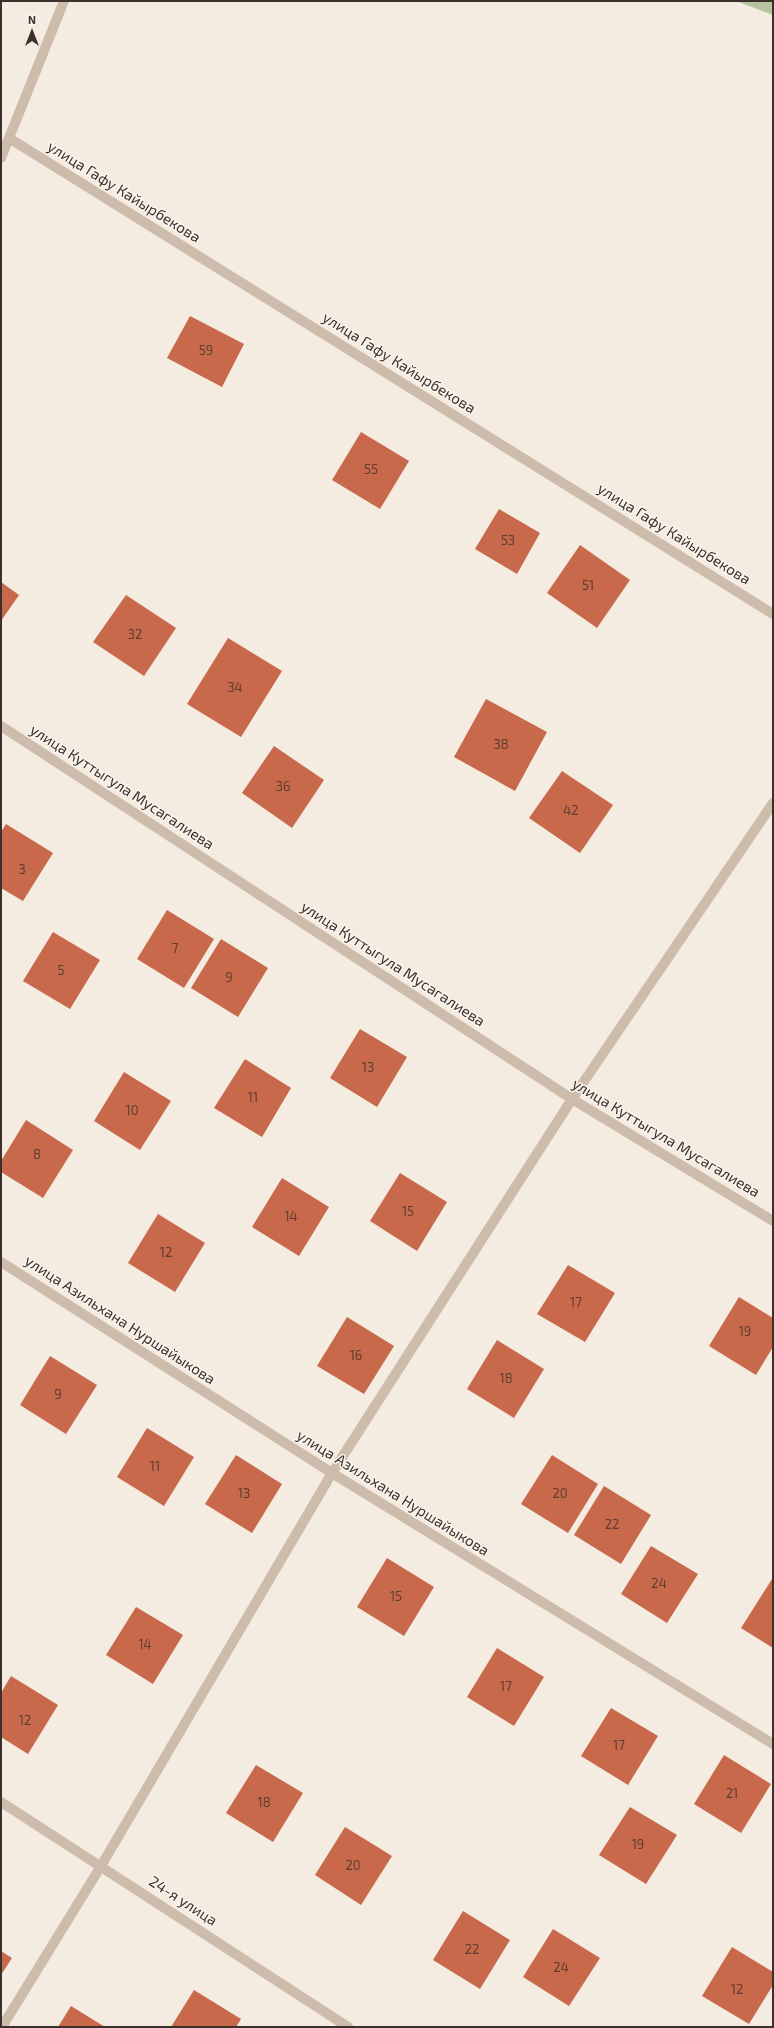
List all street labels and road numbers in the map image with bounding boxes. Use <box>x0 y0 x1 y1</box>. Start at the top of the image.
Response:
street label: улица Гафу Кайырбекова <box>44 137 204 247</box>
street label: улица Гафу Кайырбекова <box>319 308 479 418</box>
street label: улица Гафу Кайырбекова <box>594 479 754 589</box>
street label: улица Куттыгула Мусагалиева <box>27 721 217 853</box>
street label: улица Куттыгула Мусагалиева <box>298 898 488 1030</box>
street label: улица Куттыгула Мусагалиева <box>569 1075 763 1201</box>
street label: улица Азильхана Нуршайыкова <box>21 1252 219 1388</box>
street label: улица Азильхана Нуршайыкова <box>293 1426 493 1560</box>
street label: 24-я улица <box>145 1872 221 1930</box>

